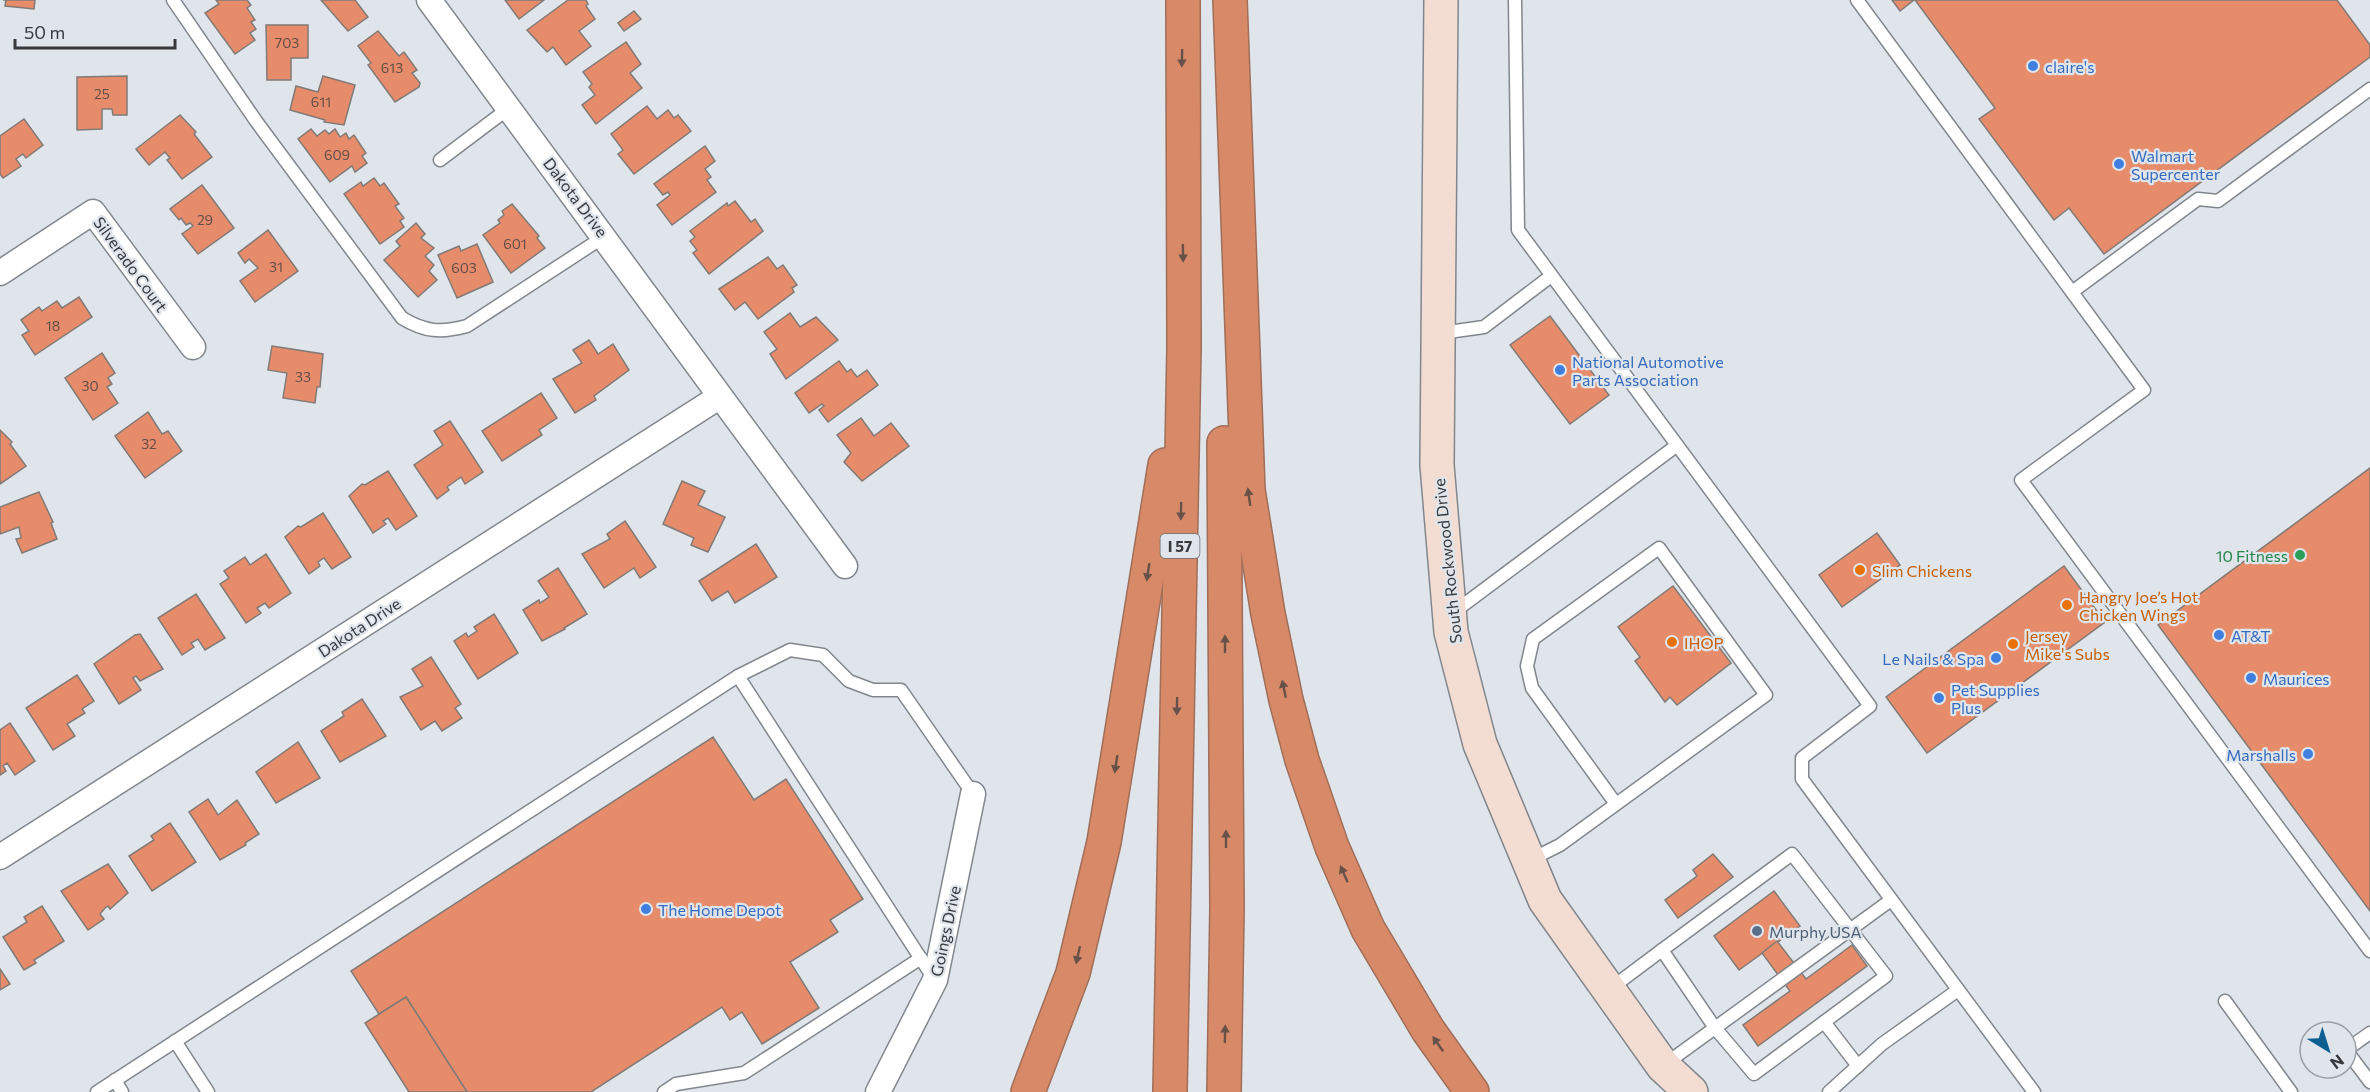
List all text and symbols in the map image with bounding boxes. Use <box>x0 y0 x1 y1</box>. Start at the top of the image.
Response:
scale bar <box>15 12 176 50</box>
text: 50 m <box>24 21 65 43</box>
house number: 703 <box>275 34 299 51</box>
one-way arrow <box>1177 49 1187 68</box>
place label: claire's <box>2045 57 2095 76</box>
house number: 613 <box>381 59 403 76</box>
marker: claire's <box>2026 59 2040 73</box>
house number: 25 <box>94 85 110 102</box>
house number: 611 <box>311 93 331 110</box>
house number: 609 <box>324 146 350 163</box>
place label: Walmart Supercenter <box>2131 146 2221 183</box>
street label: Dakota Drive <box>540 154 612 240</box>
marker: Walmart Supercenter <box>2112 157 2126 171</box>
house number: 29 <box>197 211 213 228</box>
street label: Silverado Court <box>90 213 172 316</box>
house number: 601 <box>503 235 527 252</box>
one-way arrow <box>1179 244 1188 263</box>
house number: 31 <box>269 258 283 275</box>
house number: 603 <box>451 259 477 276</box>
house number: 18 <box>46 317 60 334</box>
place label: National Automotive Parts Association <box>1572 352 1724 389</box>
marker: National Automotive Parts Association <box>1553 363 1567 377</box>
house number: 33 <box>295 368 311 385</box>
house number: 30 <box>81 377 99 394</box>
house number: 32 <box>141 435 157 452</box>
street label: South Rockwood Drive <box>1429 478 1465 644</box>
one-way arrow <box>1245 488 1254 507</box>
one-way arrow <box>1176 502 1186 521</box>
road number: I 57 <box>1160 534 1200 558</box>
place label: 10 Fitness <box>2216 546 2288 565</box>
marker: 10 Fitness <box>2293 548 2307 562</box>
place label: Slim Chickens <box>1872 561 1972 580</box>
one-way arrow <box>1143 562 1152 581</box>
marker: Slim Chickens <box>1853 563 1867 577</box>
place label: Hangry Joe’s Hot Chicken Wings <box>2079 587 2199 624</box>
street label: Dakota Drive <box>314 593 404 661</box>
marker: Hangry Joe’s Hot Chicken Wings <box>2060 598 2074 612</box>
place label: Jersey Mike's Subs <box>2025 626 2110 663</box>
place label: AT&T <box>2231 626 2270 645</box>
marker: AT&T <box>2212 628 2226 642</box>
place label: IHOP <box>1684 633 1724 652</box>
one-way arrow <box>1220 634 1230 653</box>
marker: IHOP <box>1665 635 1679 649</box>
marker: Jersey Mike's Subs <box>2006 637 2020 651</box>
place label: Le Nails & Spa <box>1882 649 1984 668</box>
marker: Le Nails & Spa <box>1989 651 2003 665</box>
place label: Maurices <box>2263 669 2330 688</box>
marker: Maurices <box>2244 671 2258 685</box>
one-way arrow <box>1278 680 1288 698</box>
place label: Pet Supplies Plus <box>1951 680 2040 717</box>
marker: Pet Supplies Plus <box>1932 691 1946 705</box>
one-way arrow <box>1173 697 1182 716</box>
place label: Marshalls <box>2226 745 2296 764</box>
marker: Marshalls <box>2301 747 2315 761</box>
one-way arrow <box>1112 755 1121 774</box>
one-way arrow <box>1221 829 1231 848</box>
one-way arrow <box>1339 865 1349 883</box>
street label: Goings Drive <box>926 884 964 978</box>
place label: The Home Depot <box>658 900 782 919</box>
marker: The Home Depot <box>639 902 653 916</box>
place label: Murphy USA <box>1769 922 1862 941</box>
marker: Murphy USA <box>1750 924 1764 938</box>
one-way arrow <box>1072 946 1082 964</box>
north arrow <box>2298 1020 2358 1080</box>
one-way arrow <box>1220 1024 1230 1043</box>
one-way arrow <box>1432 1037 1444 1053</box>
text: N <box>2327 1051 2348 1073</box>

